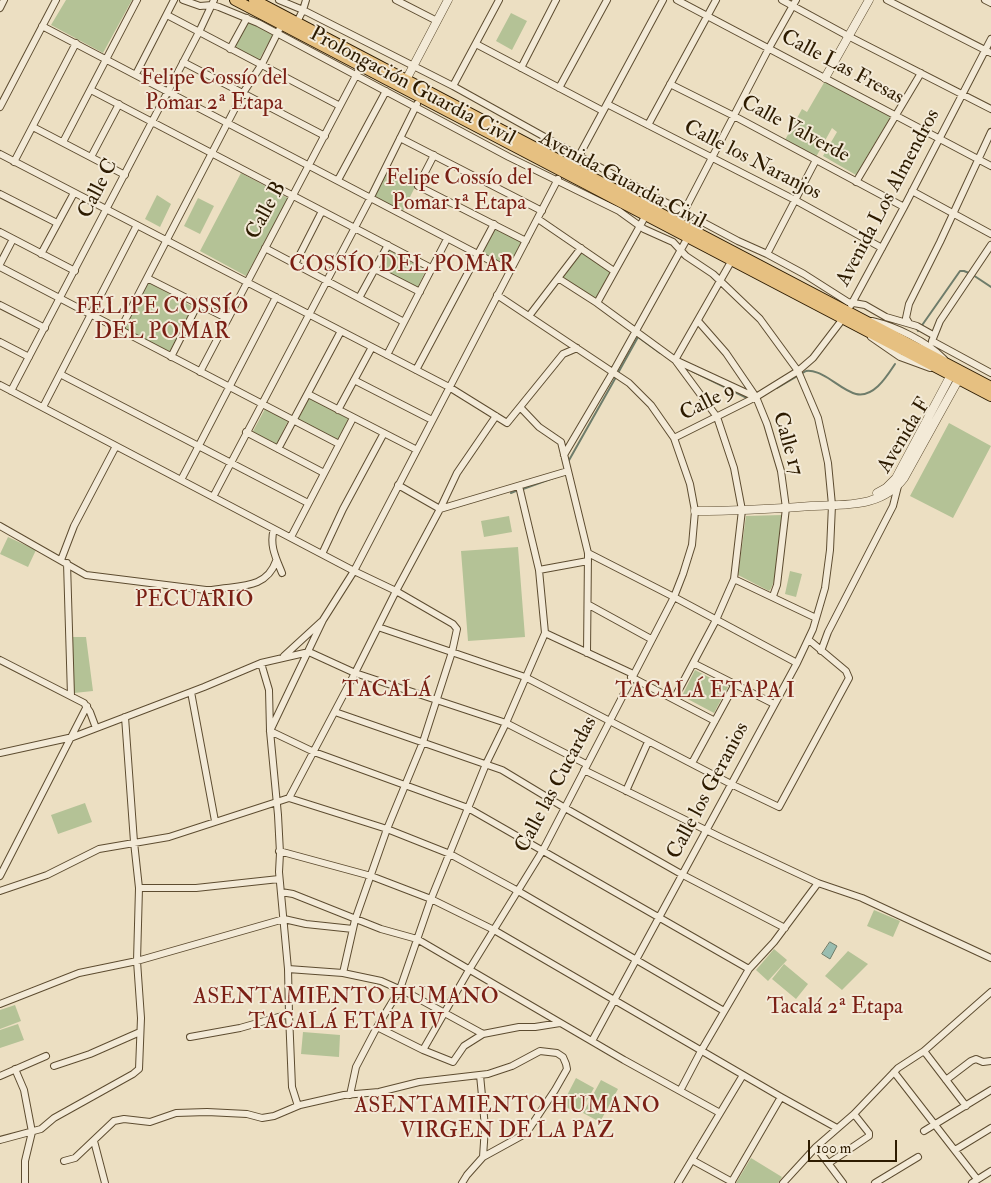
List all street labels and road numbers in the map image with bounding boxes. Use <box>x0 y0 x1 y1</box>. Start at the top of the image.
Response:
street label: Prolongación Guardia Civil <box>305 22 519 152</box>
street label: Calle Las Fresas <box>776 25 908 111</box>
street label: Calle Valverde <box>736 91 854 169</box>
street label: Avenida Los Almendros <box>832 105 946 291</box>
street label: Calle los Naranjos <box>679 115 825 207</box>
street label: Avenida Guardia Civil <box>535 127 709 235</box>
street label: Calle C <box>73 155 125 223</box>
street label: Calle B <box>241 178 293 244</box>
street label: Calle 9 <box>676 378 740 428</box>
street label: Avenida F <box>873 394 937 478</box>
street label: Calle 17 <box>766 409 808 479</box>
street label: Calle las Cucardas <box>511 713 603 857</box>
street label: Calle los Geranios <box>662 718 756 864</box>

